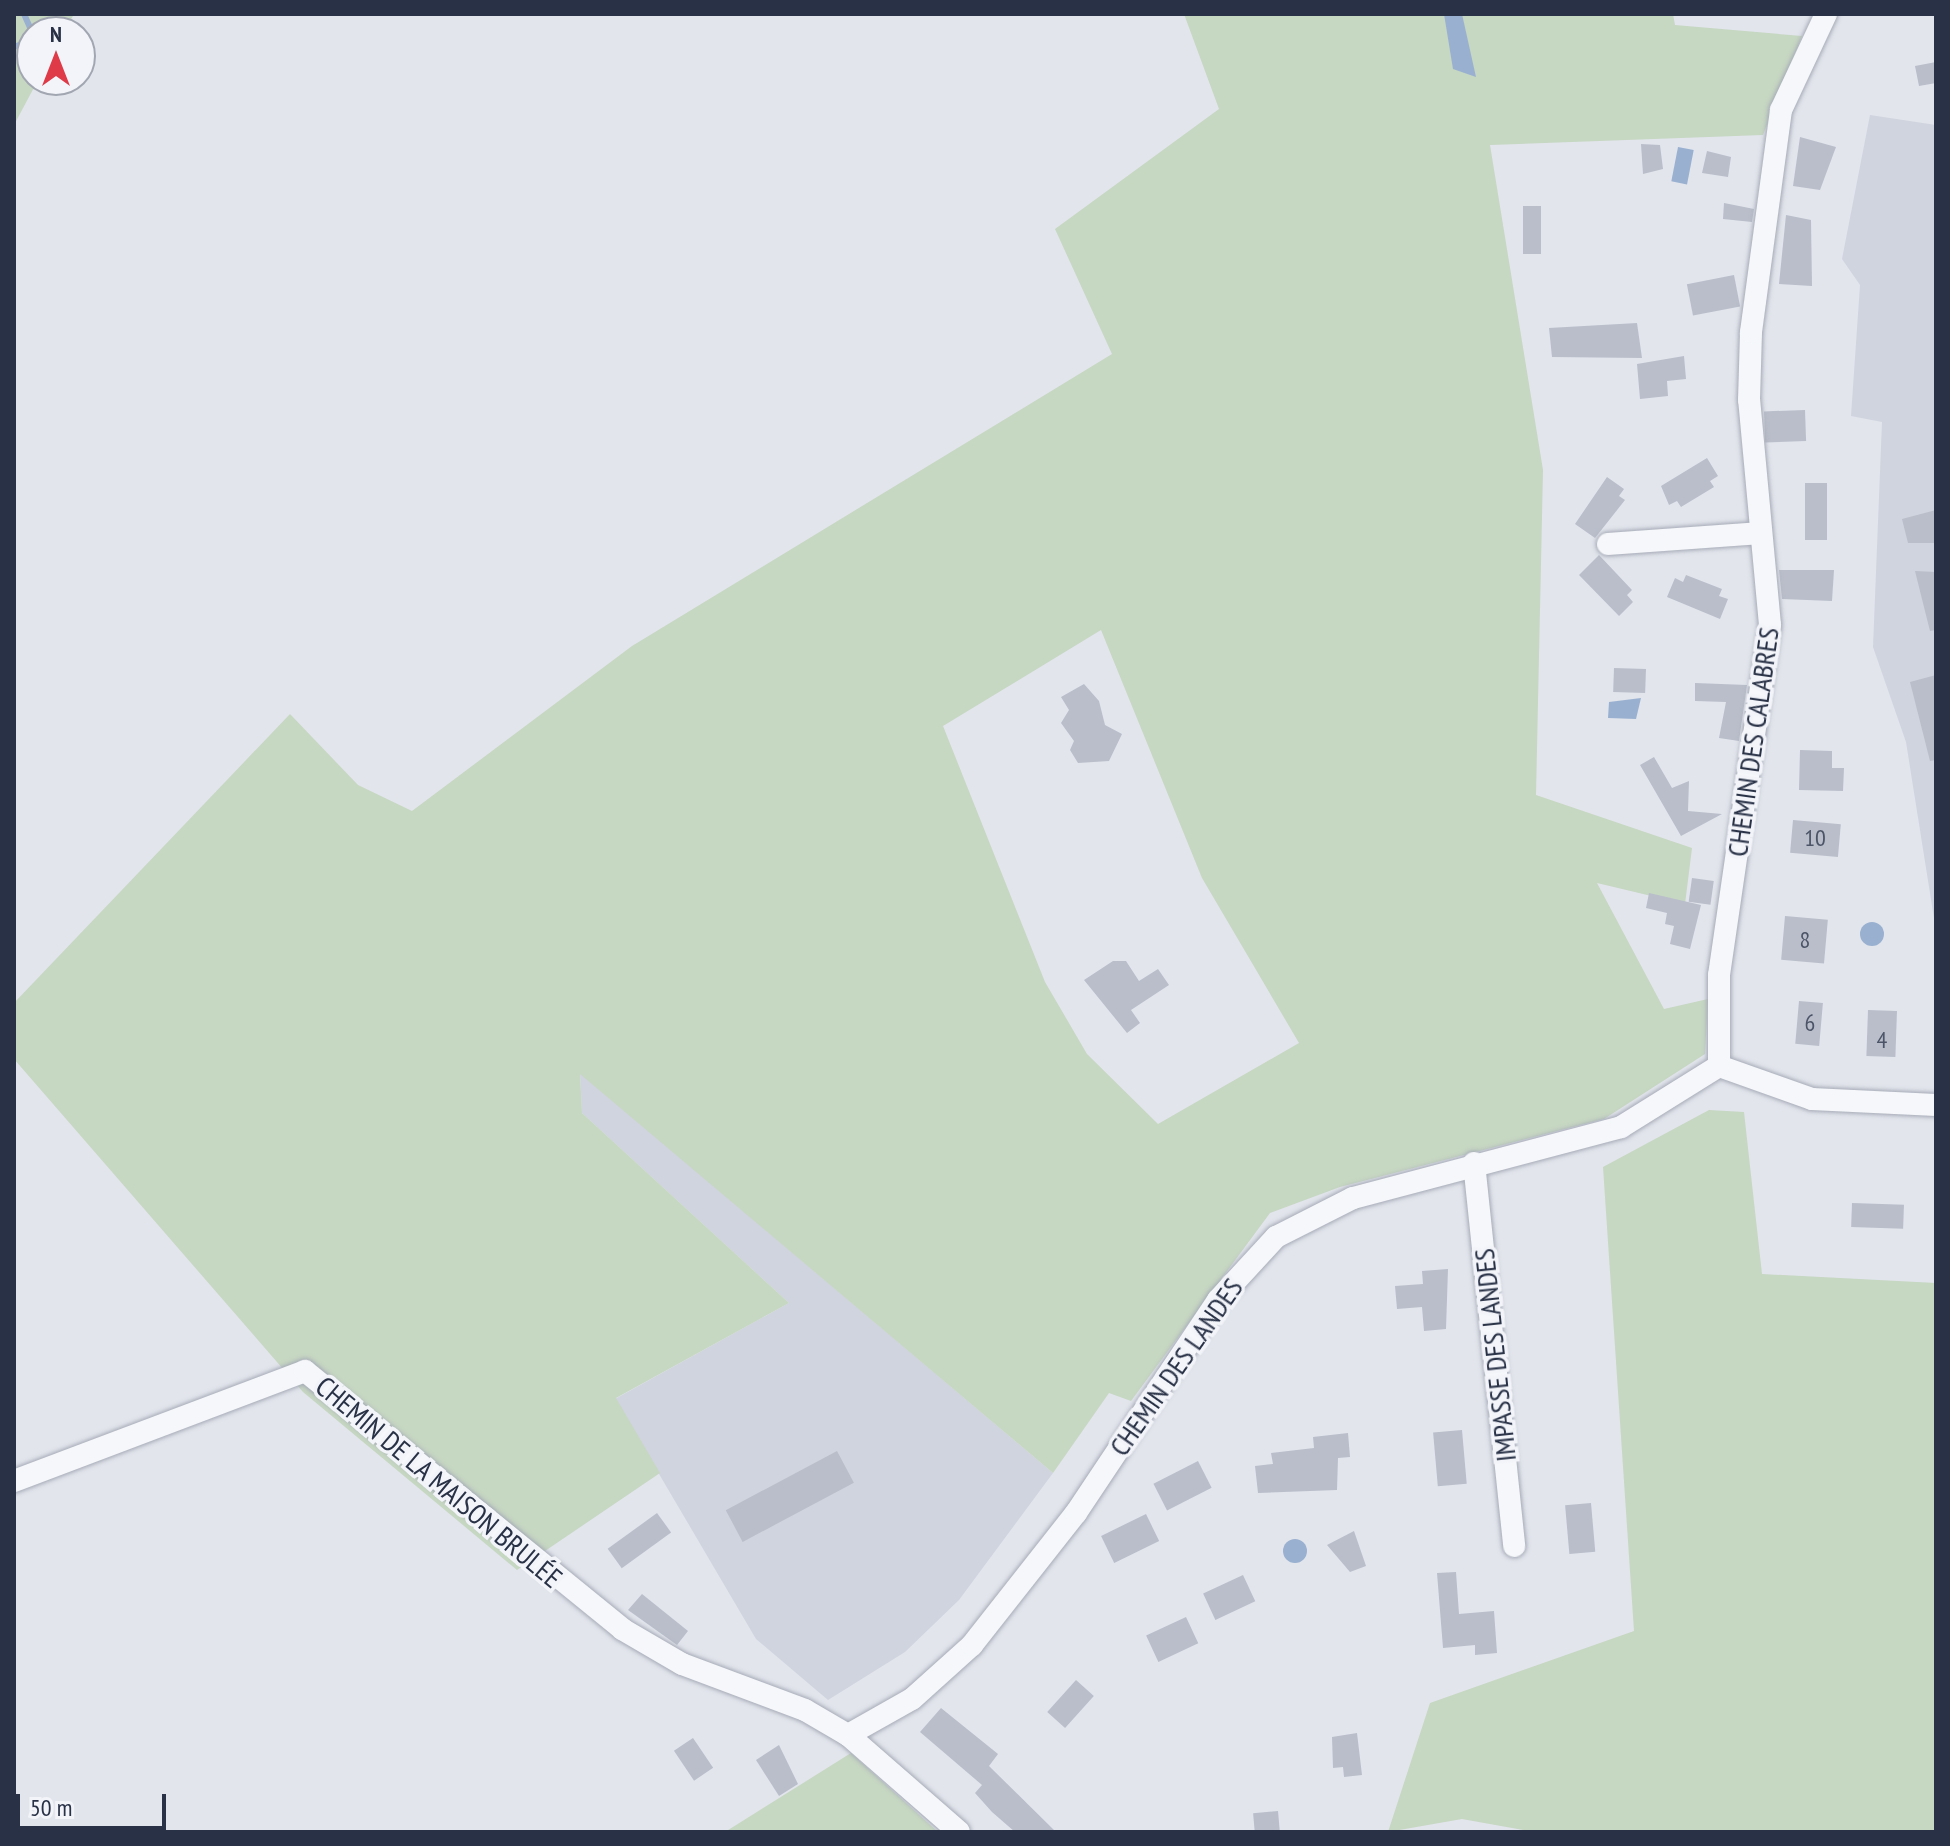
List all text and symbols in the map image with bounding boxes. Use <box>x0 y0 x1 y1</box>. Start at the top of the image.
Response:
north arrow <box>16 16 96 96</box>
text: N <box>50 20 62 48</box>
street label: CHEMIN DES CALABRES <box>1720 625 1786 859</box>
house number: 10 <box>1804 824 1826 852</box>
house number: 8 <box>1800 926 1810 954</box>
house number: 6 <box>1805 1009 1815 1037</box>
house number: 4 <box>1877 1026 1887 1054</box>
street label: IMPASSE DES LANDES <box>1467 1247 1523 1463</box>
street label: CHEMIN DES LANDES <box>1102 1272 1250 1462</box>
street label: CHEMIN DE LA MAISON BRULÉE <box>309 1369 569 1595</box>
scale bar <box>20 1778 170 1828</box>
text: 50 m <box>30 1792 72 1823</box>

